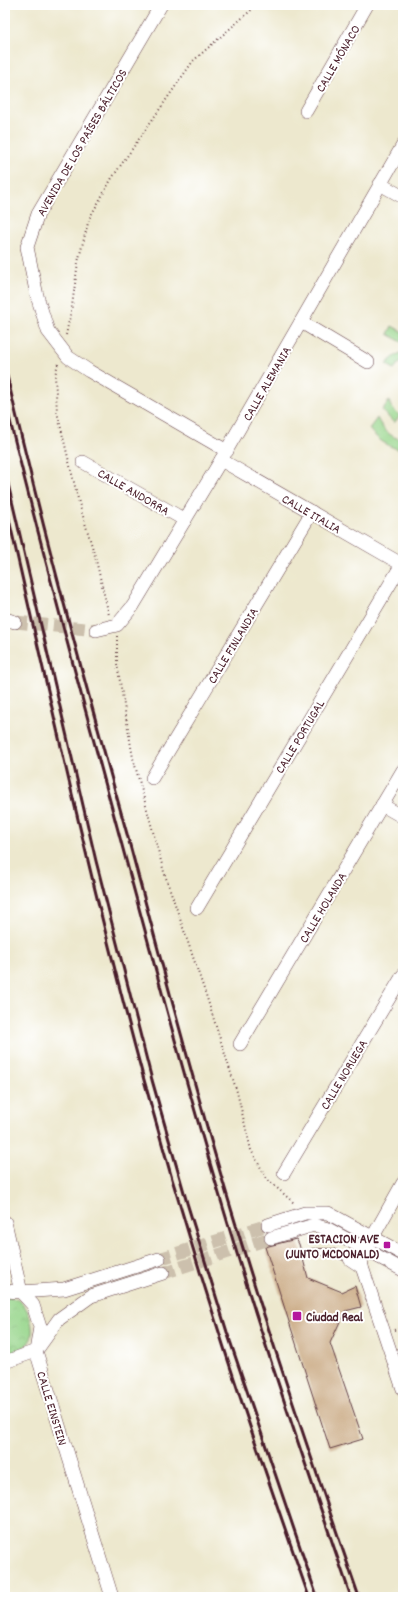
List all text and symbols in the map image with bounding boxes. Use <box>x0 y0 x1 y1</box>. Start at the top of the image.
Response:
street label: CALLE MÓNACO <box>312 22 366 97</box>
street label: AVENIDA DE LOS PAÍSES BÁLTICOS <box>33 66 133 221</box>
street label: CALLE ALEMANIA <box>239 343 297 425</box>
street label: CALLE ANDORRA <box>93 465 172 522</box>
street label: CALLE ITALIA <box>278 490 344 540</box>
street label: CALLE FINLANDIA <box>204 605 264 688</box>
street label: CALLE PORTUGAL <box>272 696 331 778</box>
street label: CALLE HOLANDA <box>295 869 353 947</box>
street label: CALLE NORUEGA <box>317 1036 374 1114</box>
place label: ESTACION AVE (JUNTO MCDONALD) <box>286 1231 380 1265</box>
marker: ESTACION AVE (JUNTO MCDONALD) <box>382 1240 392 1250</box>
place label: Ciudad Real <box>306 1309 364 1328</box>
marker: Ciudad Real <box>291 1310 303 1322</box>
street label: CALLE EINSTEIN <box>30 1369 71 1448</box>

